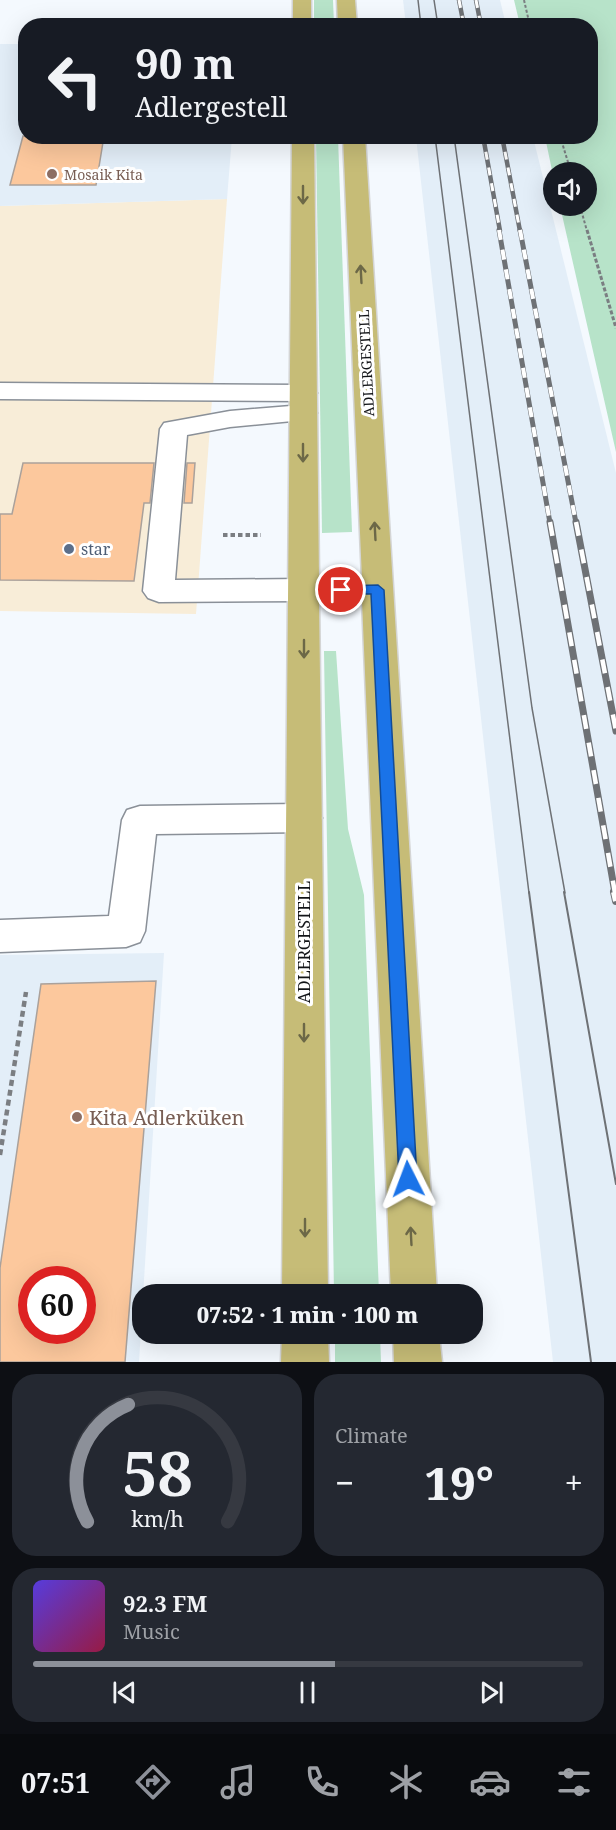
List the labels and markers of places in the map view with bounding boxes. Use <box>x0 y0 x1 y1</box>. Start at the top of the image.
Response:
place label: Mosaik Kita <box>64 165 143 184</box>
marker: Mosaik Kita <box>45 167 59 181</box>
place label: star <box>81 538 111 560</box>
marker: star <box>62 542 76 556</box>
pin <box>315 564 366 615</box>
place label: Kita Adlerküken <box>89 1104 245 1131</box>
marker: Kita Adlerküken <box>70 1110 84 1124</box>

